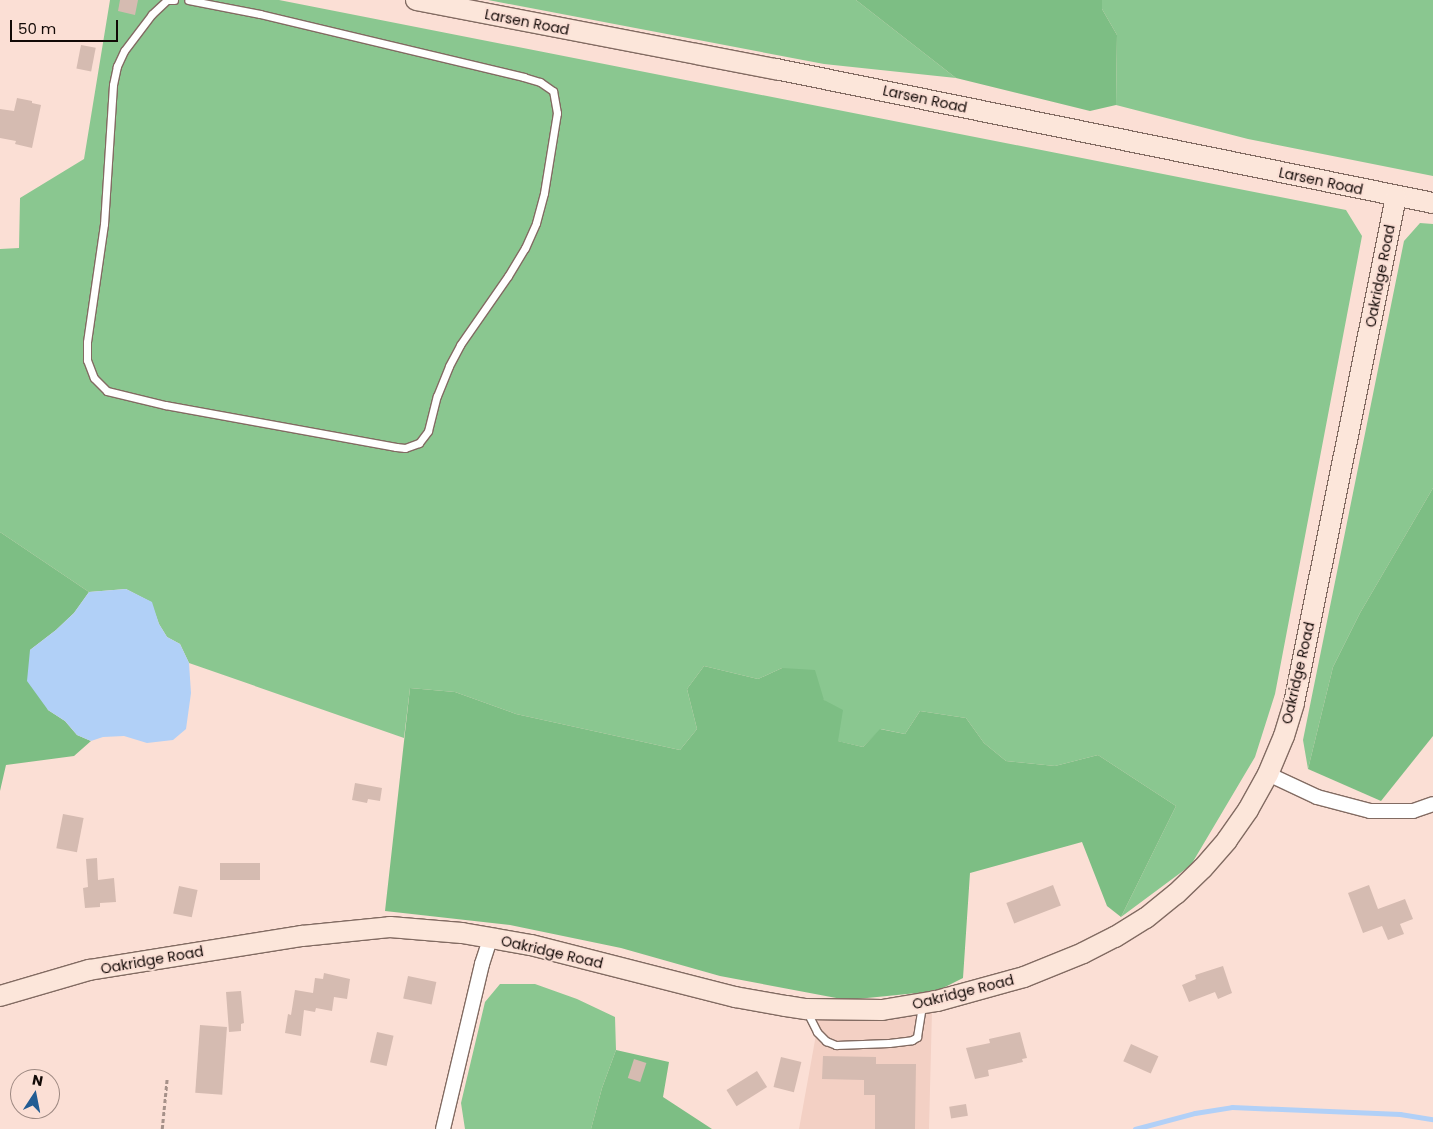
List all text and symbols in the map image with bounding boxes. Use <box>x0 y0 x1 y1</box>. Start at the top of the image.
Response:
street label: Larsen Road <box>483 6 571 38</box>
scale bar <box>12 10 120 42</box>
text: 50 m <box>18 18 56 39</box>
street label: Larsen Road <box>881 82 969 116</box>
street label: Larsen Road <box>1277 164 1365 198</box>
street label: Oakridge Road <box>1362 223 1398 329</box>
street label: Oakridge Road <box>1278 620 1318 726</box>
street label: Oakridge Road <box>499 932 605 972</box>
street label: Oakridge Road <box>99 943 205 977</box>
street label: Oakridge Road <box>910 971 1016 1013</box>
north arrow <box>10 1069 60 1119</box>
text: N <box>31 1069 45 1091</box>

